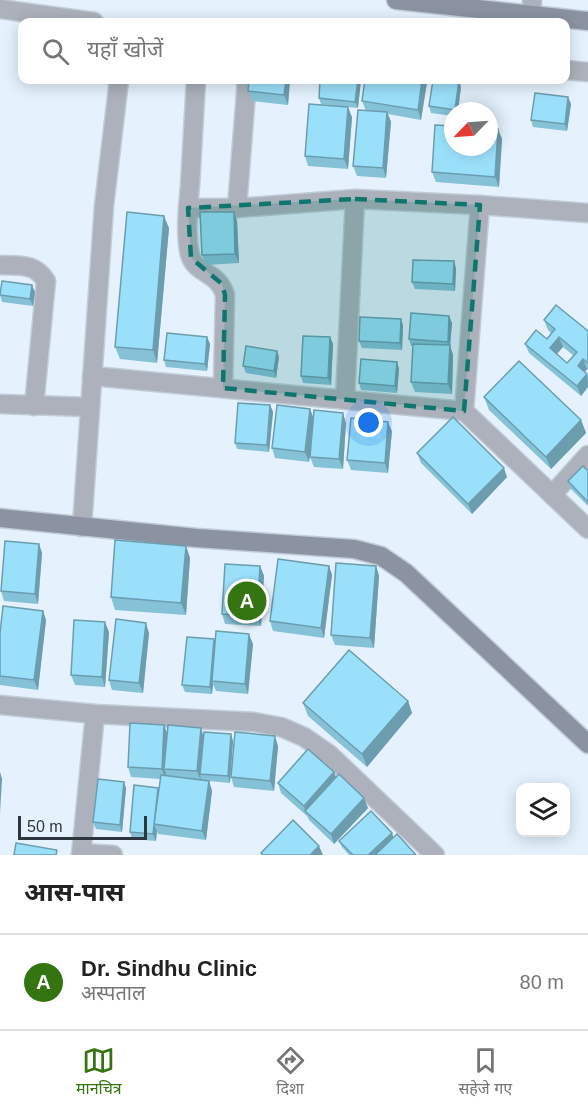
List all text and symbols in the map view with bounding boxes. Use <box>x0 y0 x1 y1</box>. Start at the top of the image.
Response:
search box <box>18 18 570 84</box>
icon: search <box>39 35 72 68</box>
text: यहाँ खोजें <box>87 37 163 62</box>
north arrow <box>444 102 498 156</box>
your location <box>354 408 383 437</box>
pin: A <box>228 578 266 624</box>
map controls <box>516 783 570 837</box>
button: layers <box>516 783 570 837</box>
scale bar <box>18 813 147 840</box>
text: 50 m <box>27 818 63 835</box>
text: आस-पास <box>24 877 124 907</box>
text: Dr. Sindhu Clinic <box>81 956 257 981</box>
text: A <box>36 971 51 993</box>
text: 80 m <box>520 971 564 993</box>
text: अस्पताल <box>81 982 146 1004</box>
tab: मानचित्र <box>76 1044 122 1101</box>
tab: दिशा <box>274 1044 307 1101</box>
tab: सहेजे गए <box>459 1044 512 1101</box>

